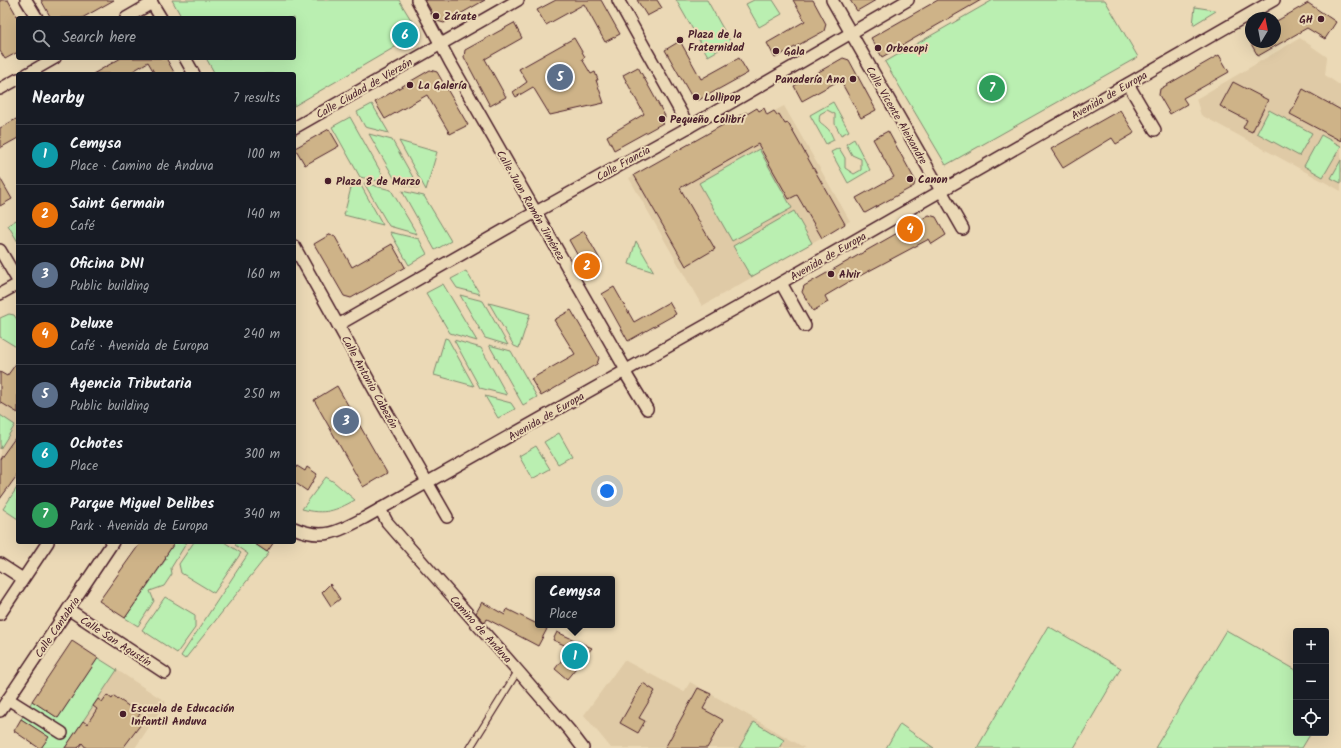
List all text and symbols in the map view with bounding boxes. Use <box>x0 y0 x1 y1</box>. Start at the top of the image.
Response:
place label: Zárate <box>444 8 477 26</box>
marker: Zárate <box>431 11 441 21</box>
place label: GH <box>1299 11 1313 29</box>
north arrow <box>1245 12 1281 48</box>
marker: GH <box>1316 14 1326 24</box>
search box <box>16 16 296 60</box>
pin: 6 <box>392 20 418 50</box>
text: Search here <box>62 26 136 50</box>
place label: Plaza de la Fraternidad <box>688 26 745 57</box>
icon: search <box>30 27 52 49</box>
marker: Plaza de la Fraternidad <box>675 35 685 45</box>
place label: Orbecopi <box>886 40 929 58</box>
place label: Gala <box>784 43 805 61</box>
marker: Orbecopi <box>873 43 883 53</box>
marker: Gala <box>771 46 781 56</box>
street label: Calle Ciudad de Vierzón <box>313 54 416 124</box>
pin: 5 <box>547 62 573 92</box>
street label: Calle Vicente Aleixandre <box>861 63 932 168</box>
street label: Avenida de Europa <box>1068 67 1151 125</box>
place label: Panadería Ana <box>775 71 845 89</box>
pin: 7 <box>979 73 1005 103</box>
marker: Panadería Ana <box>848 74 858 84</box>
place label: La Galería <box>418 77 467 95</box>
marker: La Galería <box>405 80 415 90</box>
text: Nearby <box>32 85 84 112</box>
text: 7 results <box>233 88 280 109</box>
place label: Lollipop <box>704 89 741 107</box>
marker: Lollipop <box>691 92 701 102</box>
place label: Pequeño Colibrí <box>670 111 746 129</box>
marker: Pequeño Colibrí <box>657 114 667 124</box>
text: Cemysa <box>70 132 121 156</box>
street label: Calle Francia <box>593 142 654 186</box>
text: 1 <box>43 144 47 165</box>
text: 100 m <box>247 144 280 165</box>
street label: Calle Juan Ramón Jiménez <box>491 147 569 264</box>
text: Place · Camino de Anduva <box>70 156 214 177</box>
place label: Canon <box>918 171 948 189</box>
place label: Plaza 8 de Marzo <box>336 173 420 191</box>
marker: Canon <box>905 174 915 184</box>
marker: Plaza 8 de Marzo <box>323 176 333 186</box>
text: Saint Germain <box>70 192 165 216</box>
text: 2 <box>41 204 49 225</box>
text: 140 m <box>247 204 280 225</box>
pin: 4 <box>897 214 923 244</box>
text: Café <box>70 216 94 237</box>
street label: Avenida de Europa <box>787 228 870 286</box>
pin: 2 <box>574 251 600 281</box>
text: Oficina DNI <box>70 252 144 276</box>
text: 3 <box>41 264 49 285</box>
text: 160 m <box>247 264 280 285</box>
place label: Alvir <box>839 266 861 284</box>
marker: Alvir <box>826 269 836 279</box>
text: Public building <box>70 276 149 297</box>
text: Deluxe <box>70 312 113 336</box>
text: 4 <box>41 324 49 345</box>
text: 240 m <box>243 324 280 345</box>
street label: Calle Antonio Cabezón <box>336 333 402 433</box>
text: Café · Avenida de Europa <box>70 336 209 357</box>
text: Agencia Tributaria <box>70 372 192 396</box>
text: 5 <box>42 384 48 405</box>
text: 250 m <box>243 384 280 405</box>
street label: Avenida de Europa <box>505 388 588 446</box>
text: Public building <box>70 396 149 417</box>
pin: 3 <box>333 406 359 436</box>
text: Ochotes <box>70 432 123 456</box>
text: 6 <box>41 444 49 465</box>
text: 300 m <box>244 444 280 465</box>
text: Place <box>70 456 98 477</box>
your location <box>597 481 617 501</box>
text: Parque Miguel Delibes <box>70 492 214 516</box>
text: 7 <box>42 504 48 525</box>
text: 340 m <box>243 504 280 525</box>
text: Park · Avenida de Europa <box>70 516 208 537</box>
popup <box>535 576 615 628</box>
text: Cemysa <box>549 580 601 604</box>
street label: Camino de Anduva <box>445 592 516 668</box>
street label: Calle Cantabria <box>31 593 85 662</box>
text: Place <box>549 604 577 625</box>
street label: Calle San Agustín <box>76 612 155 672</box>
map controls <box>1293 628 1329 736</box>
button: + <box>1293 628 1329 664</box>
pin: 1 <box>562 641 588 671</box>
button: − <box>1293 664 1329 700</box>
place label: Escuela de Educación Infantil Anduva <box>131 700 234 731</box>
button: locate <box>1293 700 1329 736</box>
marker: Escuela de Educación Infantil Anduva <box>118 709 128 719</box>

